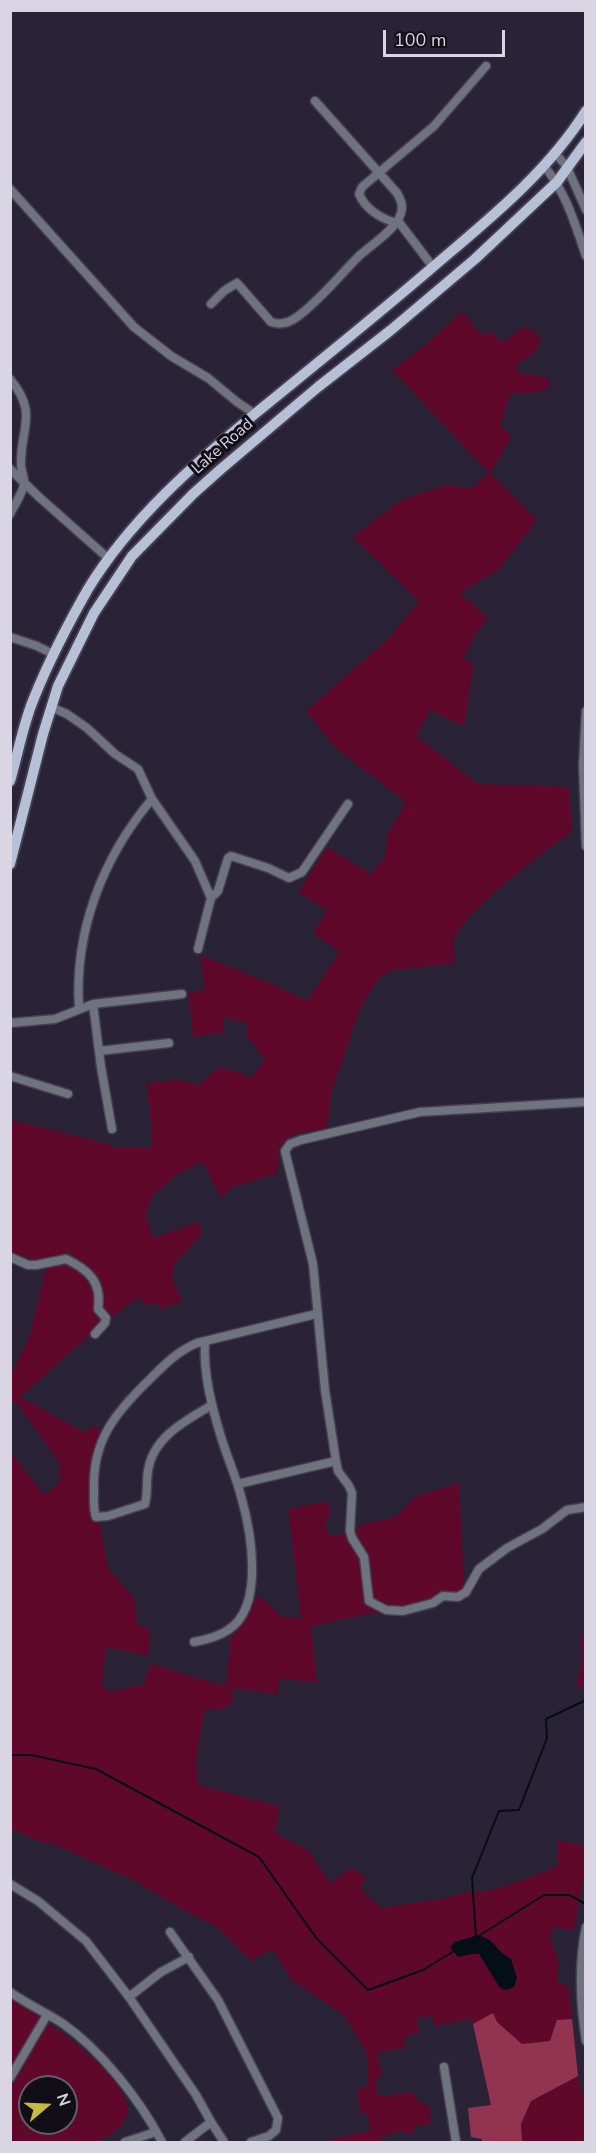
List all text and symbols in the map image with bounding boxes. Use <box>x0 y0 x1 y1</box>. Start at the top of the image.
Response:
scale bar <box>386 18 508 56</box>
text: 100 m <box>394 28 446 52</box>
street label: Lake Road <box>188 415 258 479</box>
north arrow <box>18 2075 78 2135</box>
text: N <box>51 2091 75 2109</box>

